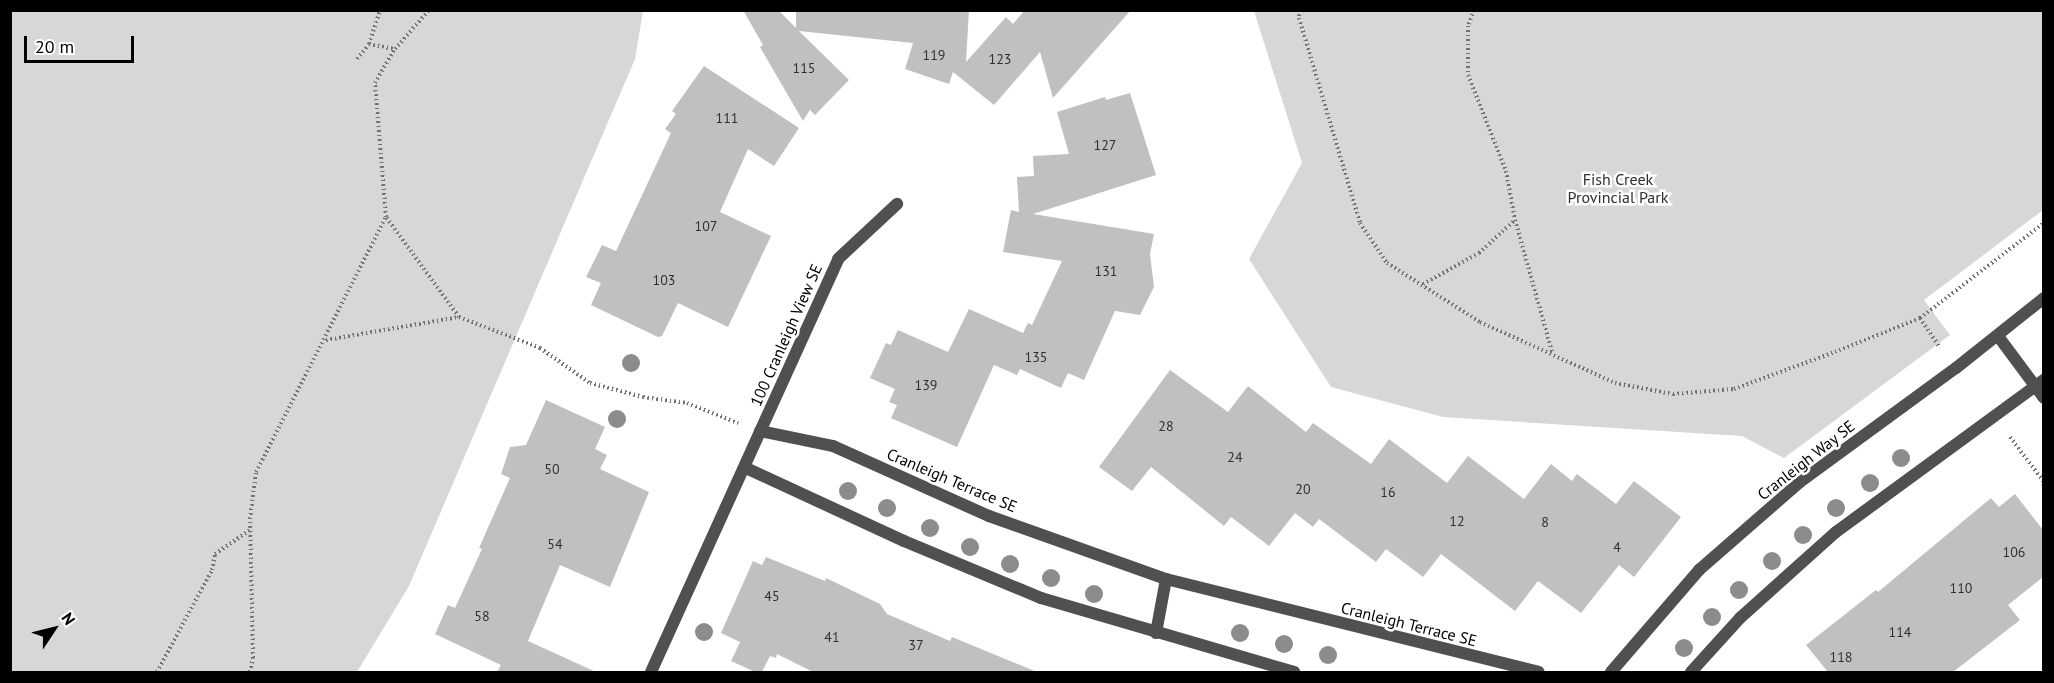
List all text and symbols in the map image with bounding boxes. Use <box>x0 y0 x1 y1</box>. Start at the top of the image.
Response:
scale bar <box>27 24 136 62</box>
text: 20 m <box>35 35 74 58</box>
house number: 119 <box>923 47 945 63</box>
house number: 123 <box>989 51 1011 67</box>
house number: 115 <box>793 60 815 76</box>
house number: 111 <box>716 110 738 126</box>
house number: 127 <box>1094 137 1116 153</box>
park label: Fish Creek Provincial Park <box>1568 169 1668 207</box>
house number: 107 <box>695 218 717 234</box>
street label: 100 Cranleigh View SE <box>746 260 826 410</box>
house number: 131 <box>1095 263 1117 279</box>
house number: 103 <box>653 272 675 288</box>
house number: 135 <box>1025 349 1047 365</box>
house number: 139 <box>915 377 937 393</box>
street label: Cranleigh Way SE <box>1753 416 1859 504</box>
house number: 28 <box>1158 418 1174 434</box>
street label: Cranleigh Terrace SE <box>884 444 1020 516</box>
house number: 24 <box>1227 449 1243 465</box>
house number: 50 <box>544 461 560 477</box>
house number: 20 <box>1295 481 1311 497</box>
house number: 16 <box>1380 484 1396 500</box>
house number: 12 <box>1449 513 1465 529</box>
house number: 8 <box>1541 514 1549 530</box>
house number: 54 <box>547 536 563 552</box>
house number: 4 <box>1613 539 1621 555</box>
house number: 106 <box>2003 544 2025 560</box>
house number: 110 <box>1950 580 1972 596</box>
house number: 45 <box>764 588 780 604</box>
street label: Cranleigh Terrace SE <box>1339 598 1479 650</box>
north arrow <box>24 599 84 659</box>
house number: 58 <box>474 608 490 624</box>
text: N <box>58 609 80 629</box>
house number: 114 <box>1889 624 1911 640</box>
house number: 41 <box>824 629 840 645</box>
house number: 37 <box>908 637 924 653</box>
house number: 118 <box>1830 649 1852 665</box>

